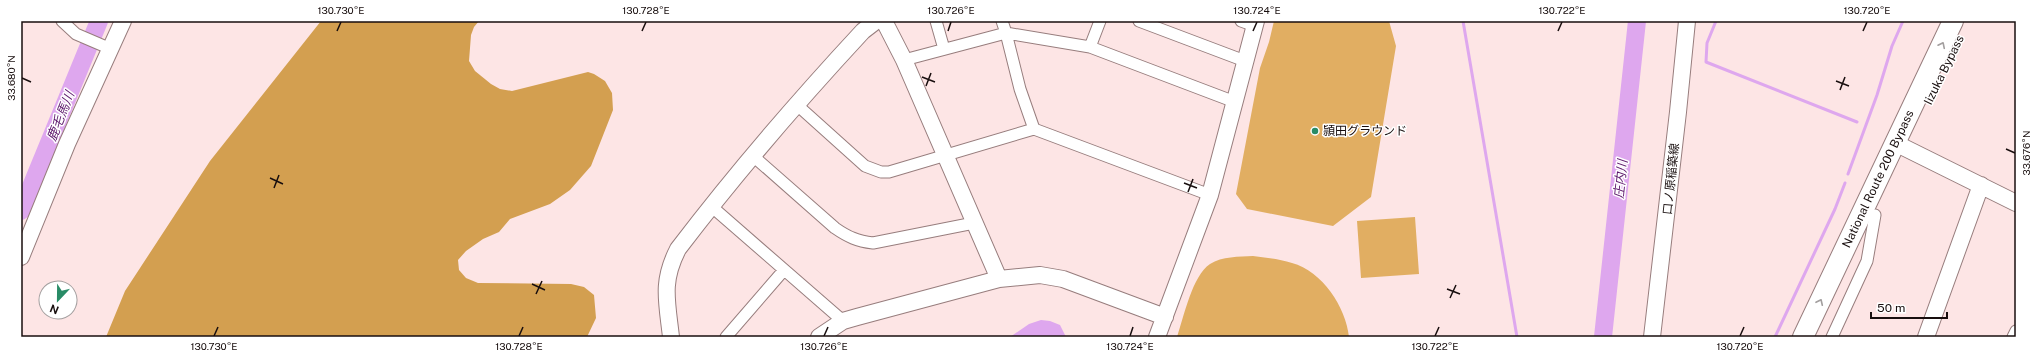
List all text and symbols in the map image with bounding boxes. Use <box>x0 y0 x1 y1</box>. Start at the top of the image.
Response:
text: 130.730°E <box>317 4 365 16</box>
text: 130.728°E <box>622 4 670 16</box>
text: 130.726°E <box>927 4 975 16</box>
text: 130.724°E <box>1233 4 1281 16</box>
text: 130.722°E <box>1539 4 1586 16</box>
text: 130.720°E <box>1843 4 1891 16</box>
street label: Iizuka Bypass <box>1921 33 1967 107</box>
one-way arrow <box>1937 42 1945 50</box>
text: 33.680°N <box>5 55 17 101</box>
water label: 鹿毛馬川 <box>44 87 78 143</box>
street label: National Route 200 Bypass <box>1839 108 1917 250</box>
place label: 頴田グラウンド <box>1323 124 1407 138</box>
marker: 頴田グラウンド <box>1310 126 1320 136</box>
text: 33.676°N <box>2020 130 2032 176</box>
street label: 口ノ原稲築線 <box>1660 142 1682 216</box>
water label: 庄内川 <box>1611 157 1630 199</box>
north arrow <box>38 280 78 320</box>
scale bar <box>1871 294 1947 320</box>
one-way arrow <box>1815 298 1823 306</box>
text: 50 m <box>1877 301 1905 315</box>
text: N <box>48 302 60 316</box>
text: 130.730°E <box>190 340 238 352</box>
text: 130.728°E <box>495 340 543 352</box>
text: 130.726°E <box>800 340 848 352</box>
text: 130.724°E <box>1106 340 1154 352</box>
text: 130.722°E <box>1412 340 1459 352</box>
text: 130.720°E <box>1716 340 1764 352</box>

